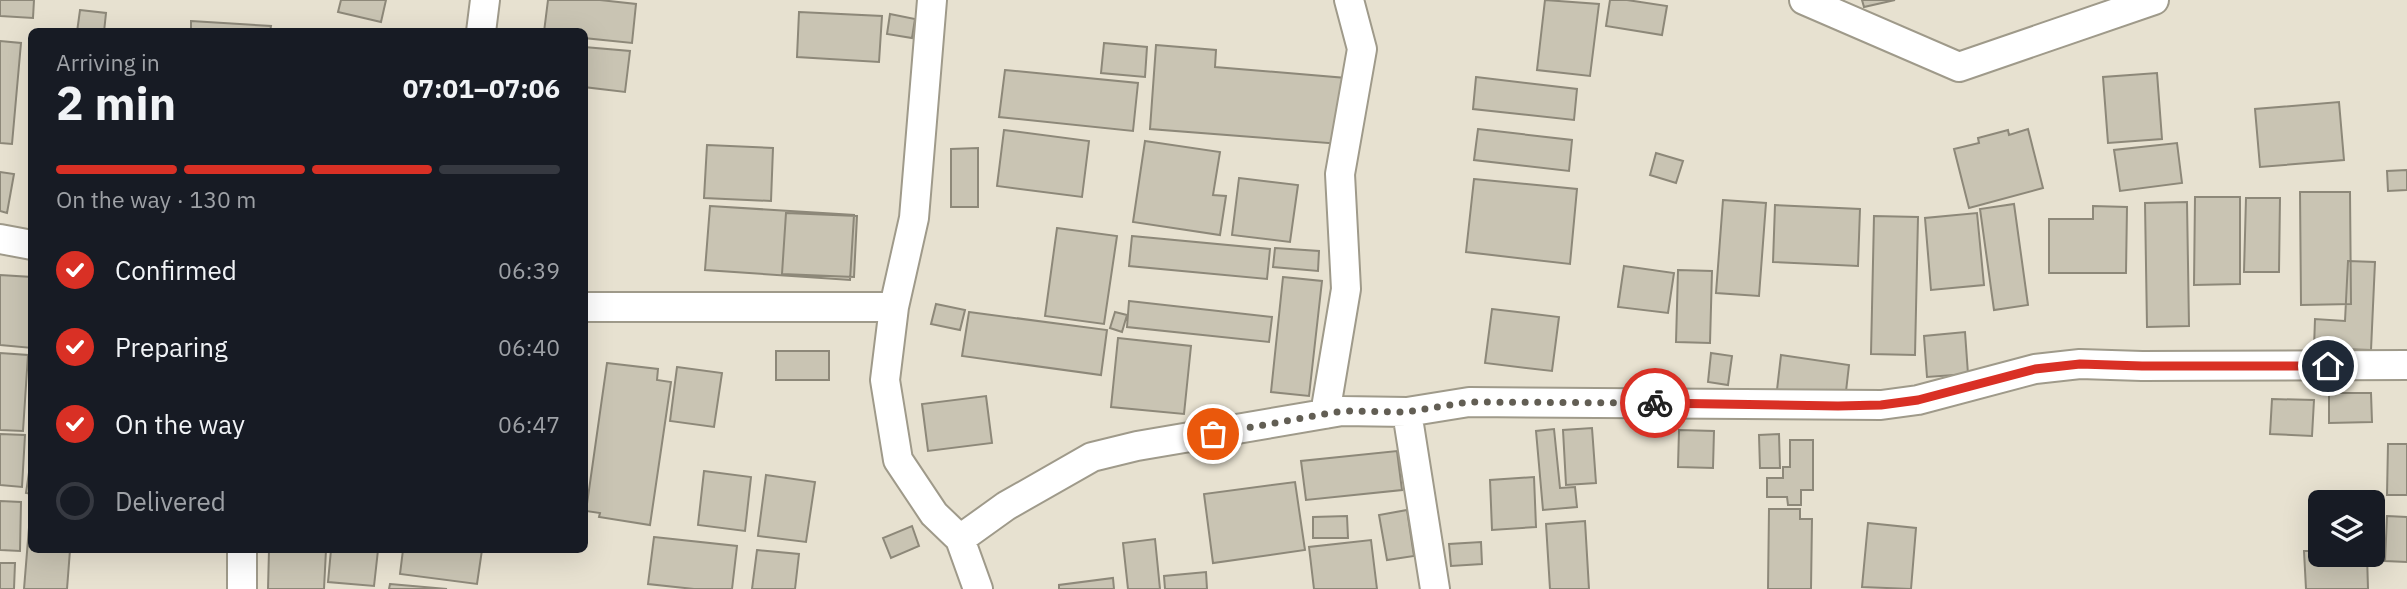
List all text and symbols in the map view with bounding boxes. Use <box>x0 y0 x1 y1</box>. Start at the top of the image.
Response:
text: Arriving in <box>56 47 160 77</box>
text: 07:01–07:06 <box>403 71 560 105</box>
text: 2 min <box>56 73 176 133</box>
text: On the way · 130 m <box>56 184 256 214</box>
icon: check <box>56 251 94 289</box>
text: Confirmed <box>115 253 237 287</box>
text: 06:39 <box>498 255 560 285</box>
icon: check <box>56 328 94 366</box>
text: Preparing <box>115 330 228 364</box>
text: 06:40 <box>498 332 560 362</box>
pin <box>2298 336 2358 396</box>
icon: home <box>2309 347 2347 385</box>
courier <box>1620 368 1690 438</box>
icon: bike <box>1636 384 1674 422</box>
pin <box>1183 404 1243 464</box>
icon: check <box>56 405 94 443</box>
text: On the way <box>115 407 245 441</box>
text: 06:47 <box>498 409 560 439</box>
icon: bag <box>1194 415 1232 453</box>
text: Delivered <box>115 484 226 518</box>
map controls <box>2308 490 2385 567</box>
button: layers <box>2308 490 2385 567</box>

